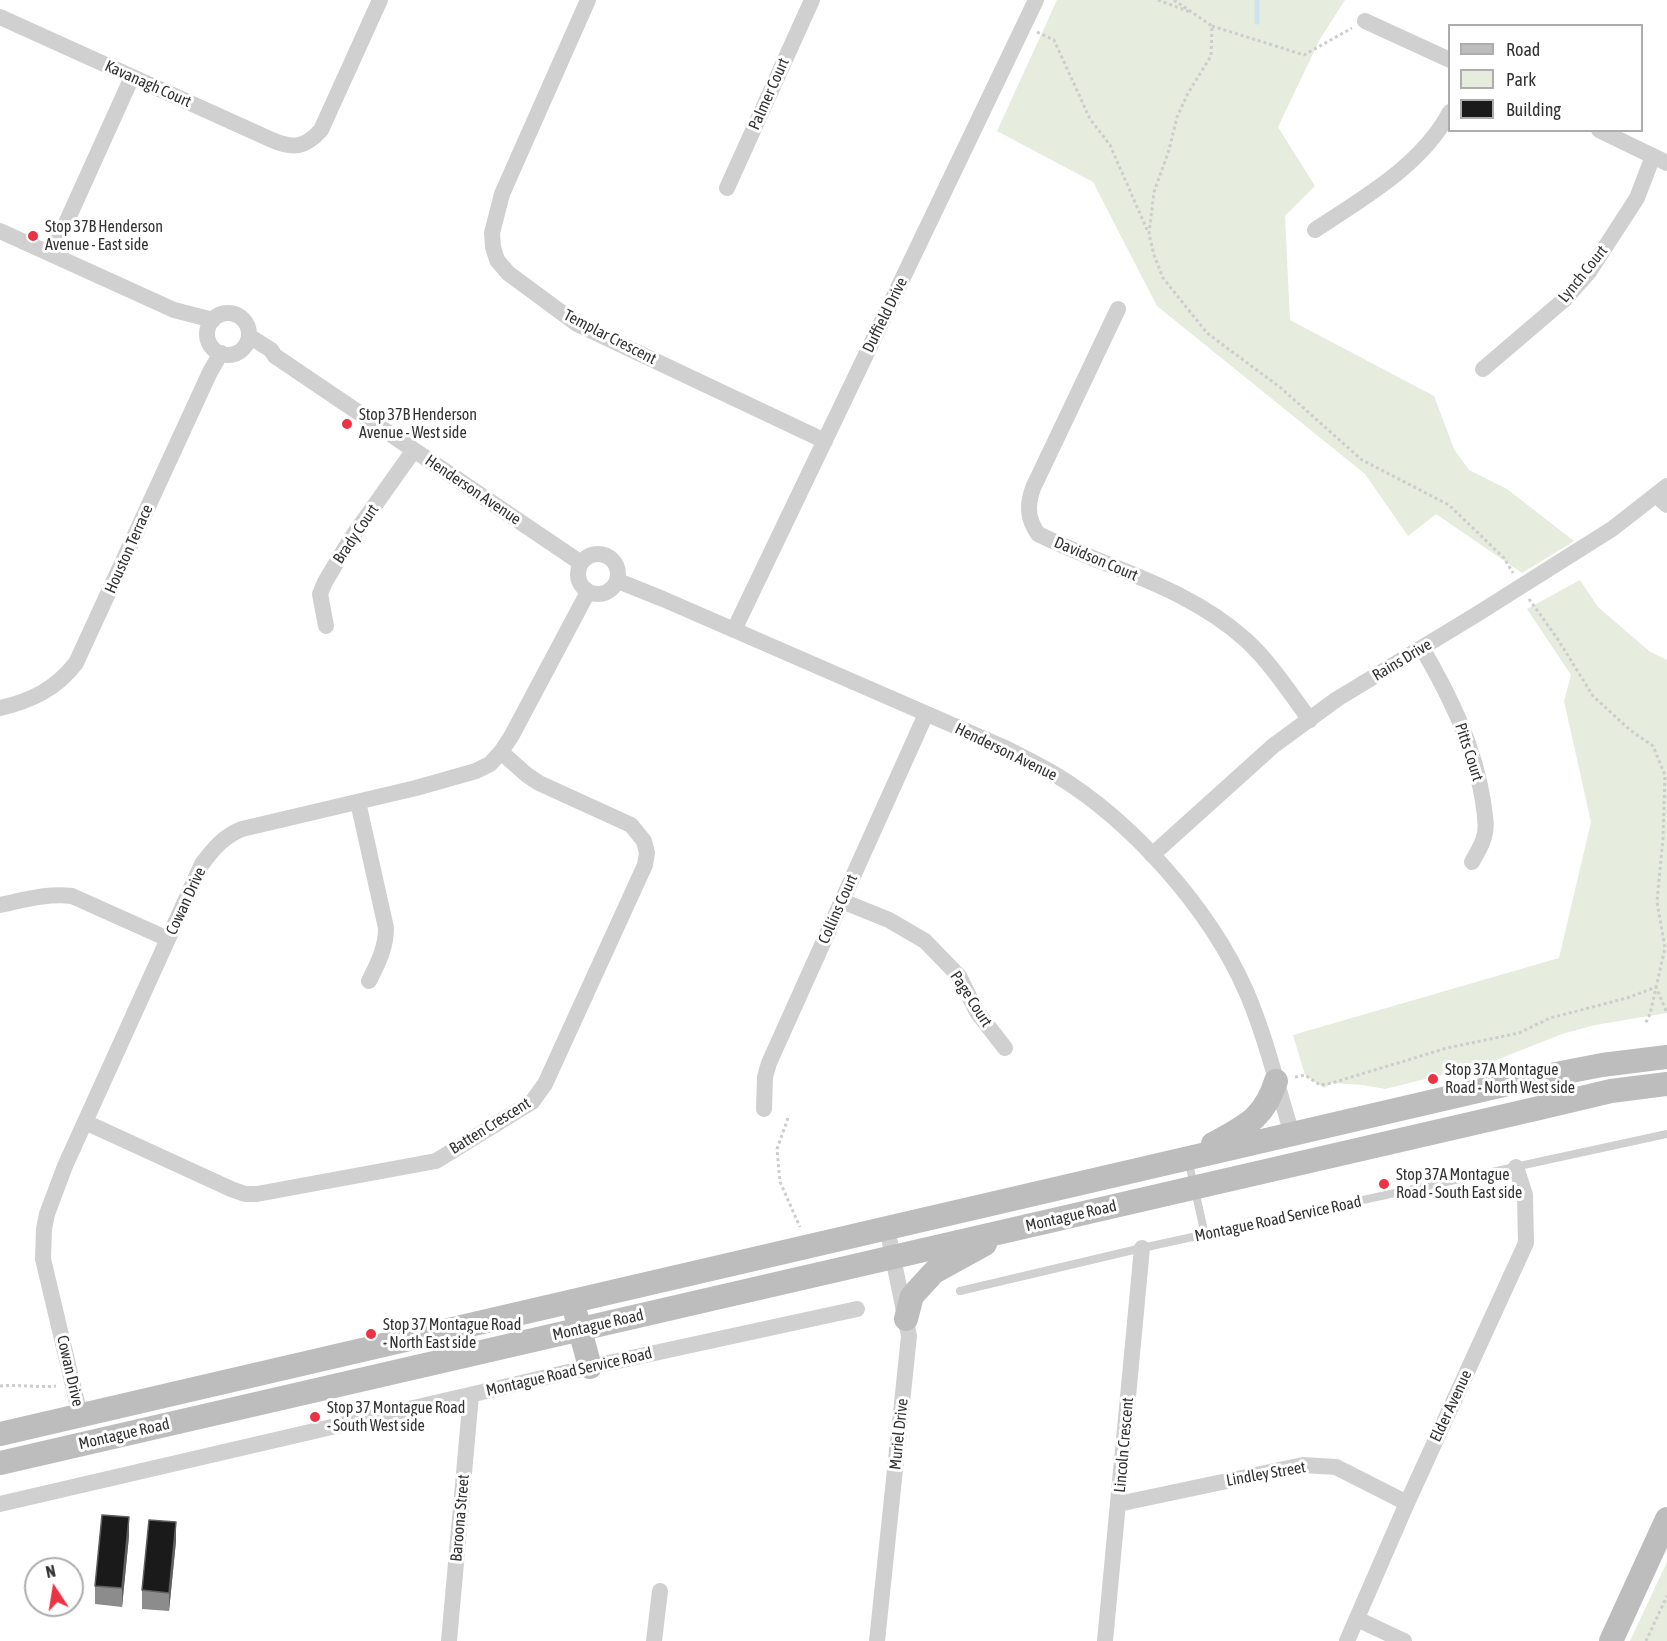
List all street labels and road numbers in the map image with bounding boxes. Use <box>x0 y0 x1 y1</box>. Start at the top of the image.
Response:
street label: Palmer Court <box>745 55 793 133</box>
street label: Kavanagh Court <box>102 56 194 112</box>
street label: Lynch Court <box>1554 242 1612 306</box>
street label: Duffield Drive <box>859 274 911 356</box>
street label: Templar Crescent <box>560 305 660 369</box>
street label: Henderson Avenue <box>421 451 525 529</box>
street label: Brady Court <box>329 501 383 567</box>
street label: Houston Terrace <box>101 502 157 596</box>
street label: Davidson Court <box>1051 533 1141 585</box>
street label: Rains Drive <box>1369 635 1435 685</box>
street label: Henderson Avenue <box>952 719 1060 785</box>
street label: Pitts Court <box>1451 721 1487 783</box>
street label: Cowan Drive <box>162 864 210 938</box>
street label: Collins Court <box>814 871 862 947</box>
street label: Page Court <box>946 968 996 1030</box>
street label: Batten Crescent <box>446 1094 534 1158</box>
street label: Montague Road Service Road <box>1193 1192 1363 1246</box>
street label: Montague Road <box>1024 1196 1118 1236</box>
street label: Montague Road <box>551 1305 645 1345</box>
street label: Cowan Drive <box>53 1334 87 1408</box>
street label: Montague Road Service Road <box>484 1344 654 1400</box>
street label: Elder Avenue <box>1426 1367 1476 1445</box>
street label: Muriel Drive <box>886 1397 912 1471</box>
street label: Lincoln Crescent <box>1110 1397 1138 1493</box>
street label: Montague Road <box>77 1414 171 1454</box>
street label: Lindley Street <box>1225 1458 1307 1490</box>
street label: Baroona Street <box>447 1474 473 1562</box>

